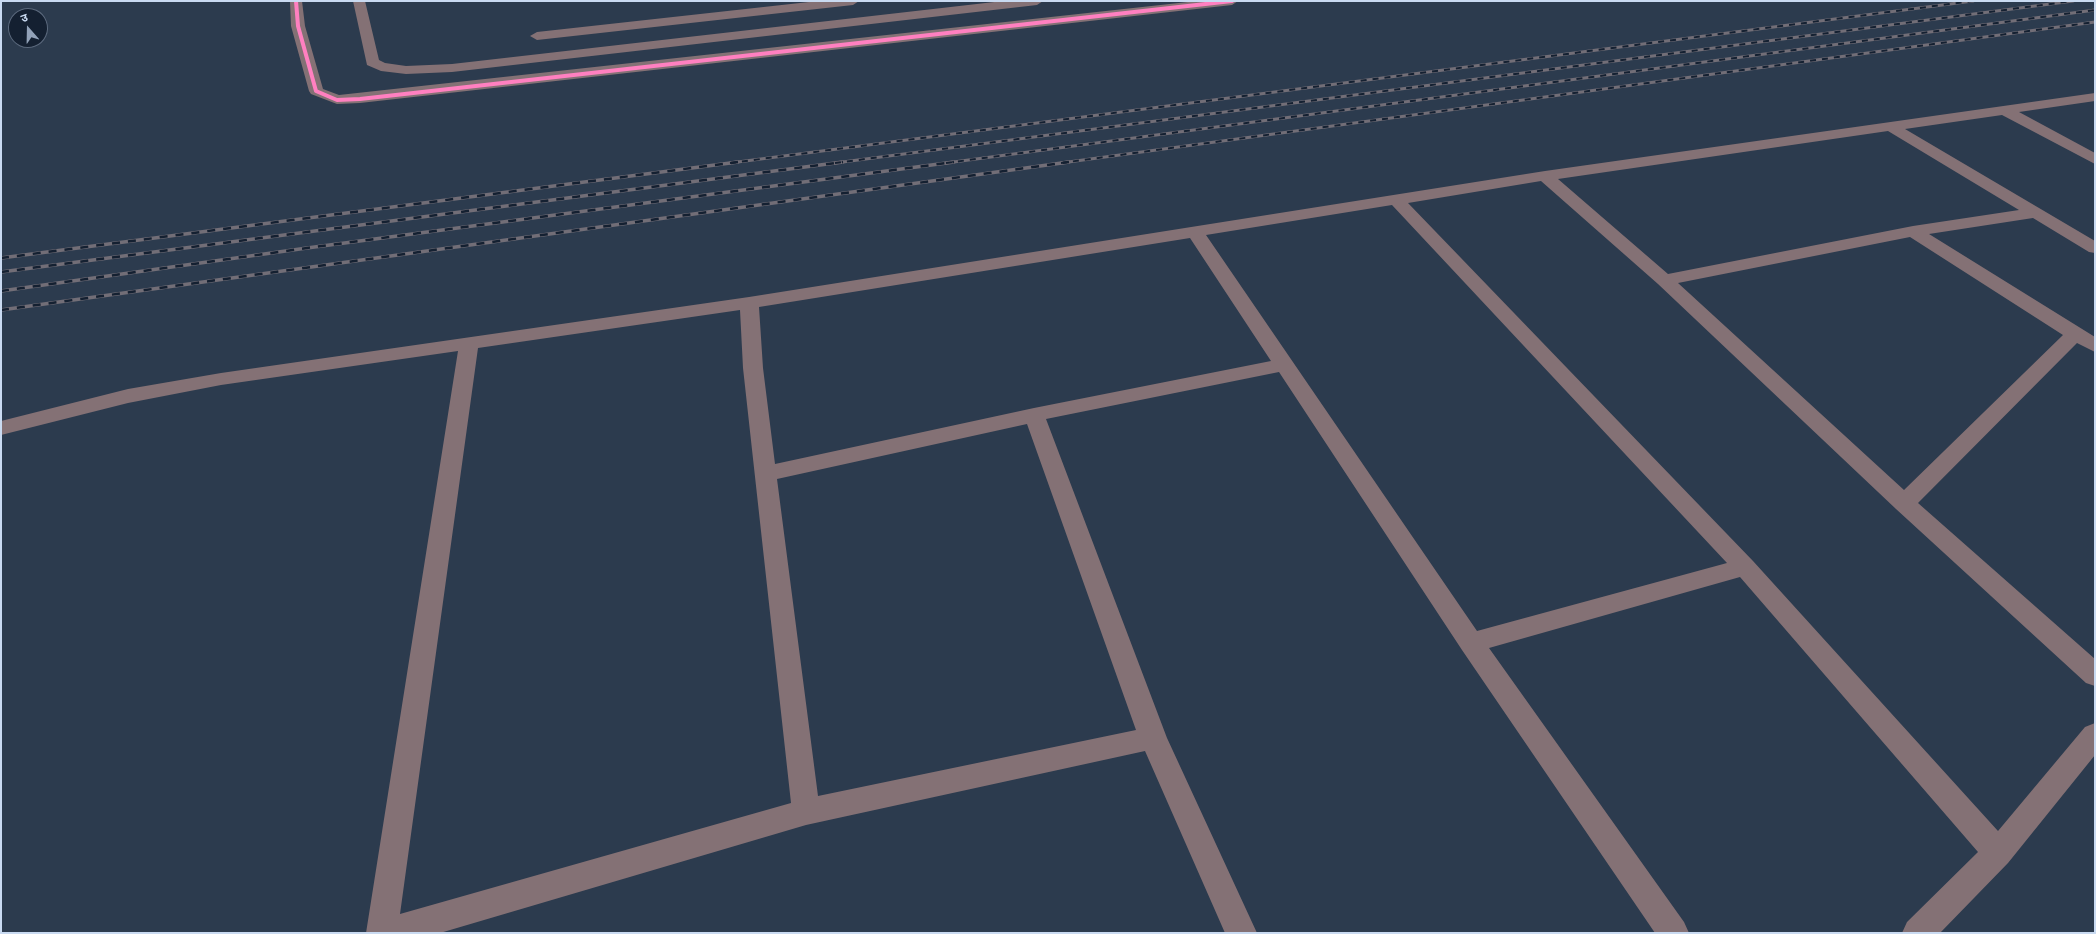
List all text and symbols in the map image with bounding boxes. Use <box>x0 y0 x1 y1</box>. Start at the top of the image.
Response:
north arrow <box>8 8 48 48</box>
text: उ <box>18 9 30 26</box>

